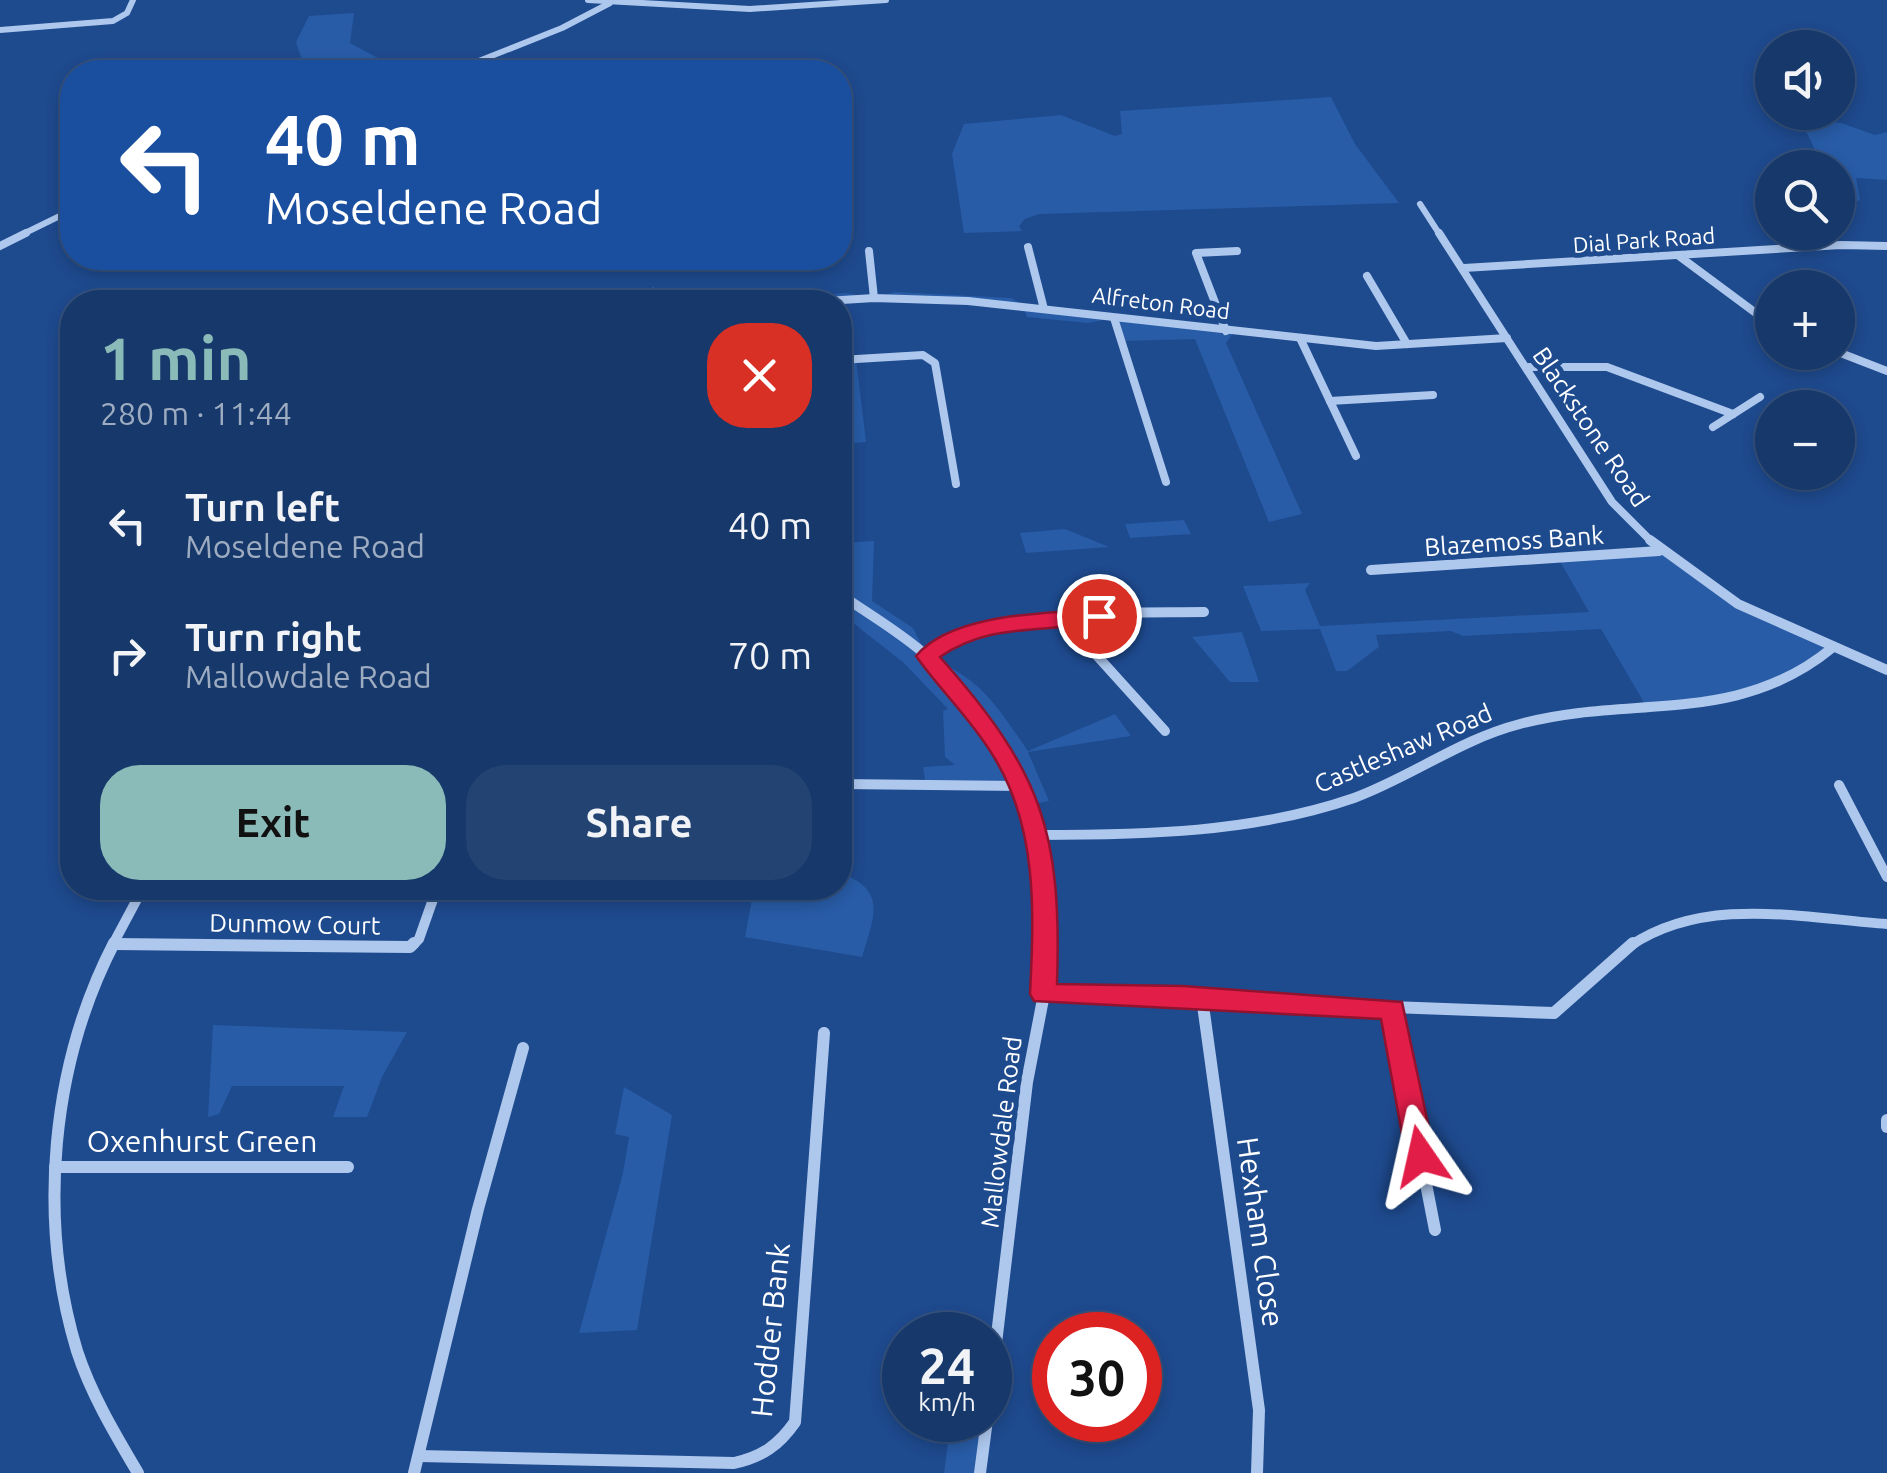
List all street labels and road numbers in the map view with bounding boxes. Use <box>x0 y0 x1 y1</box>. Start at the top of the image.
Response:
street label: Dial Park Road <box>1572 222 1716 257</box>
street label: Alfreton Road <box>1091 282 1231 323</box>
street label: Blackstone Road <box>1527 342 1655 512</box>
street label: Blazemoss Bank <box>1423 521 1605 561</box>
street label: Castleshaw Road <box>1310 698 1496 798</box>
street label: Dunmow Court <box>209 909 381 939</box>
street label: Mallowdale Road <box>975 1035 1027 1229</box>
street label: Oxenhurst Green <box>87 1124 317 1158</box>
street label: Hexham Close <box>1231 1135 1291 1329</box>
street label: Hodder Bank <box>744 1241 796 1419</box>

